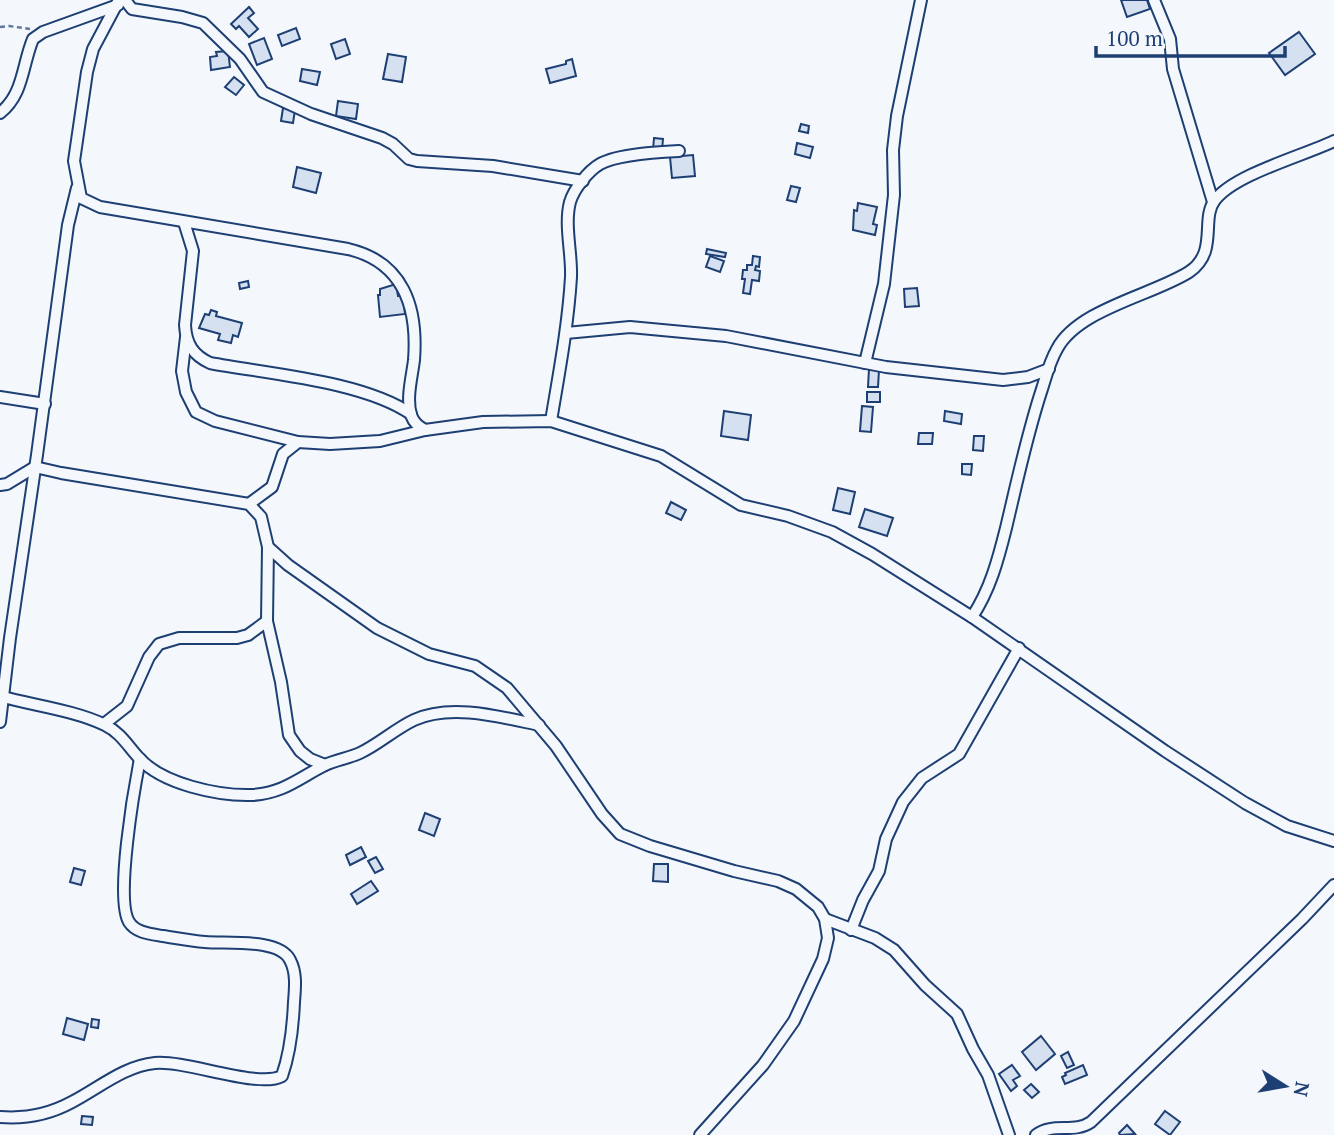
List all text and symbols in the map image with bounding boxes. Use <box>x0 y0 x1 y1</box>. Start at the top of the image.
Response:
scale bar <box>1096 14 1285 58</box>
text: 100 m <box>1106 24 1163 52</box>
north arrow <box>1250 1051 1320 1121</box>
text: N <box>1288 1080 1316 1099</box>

